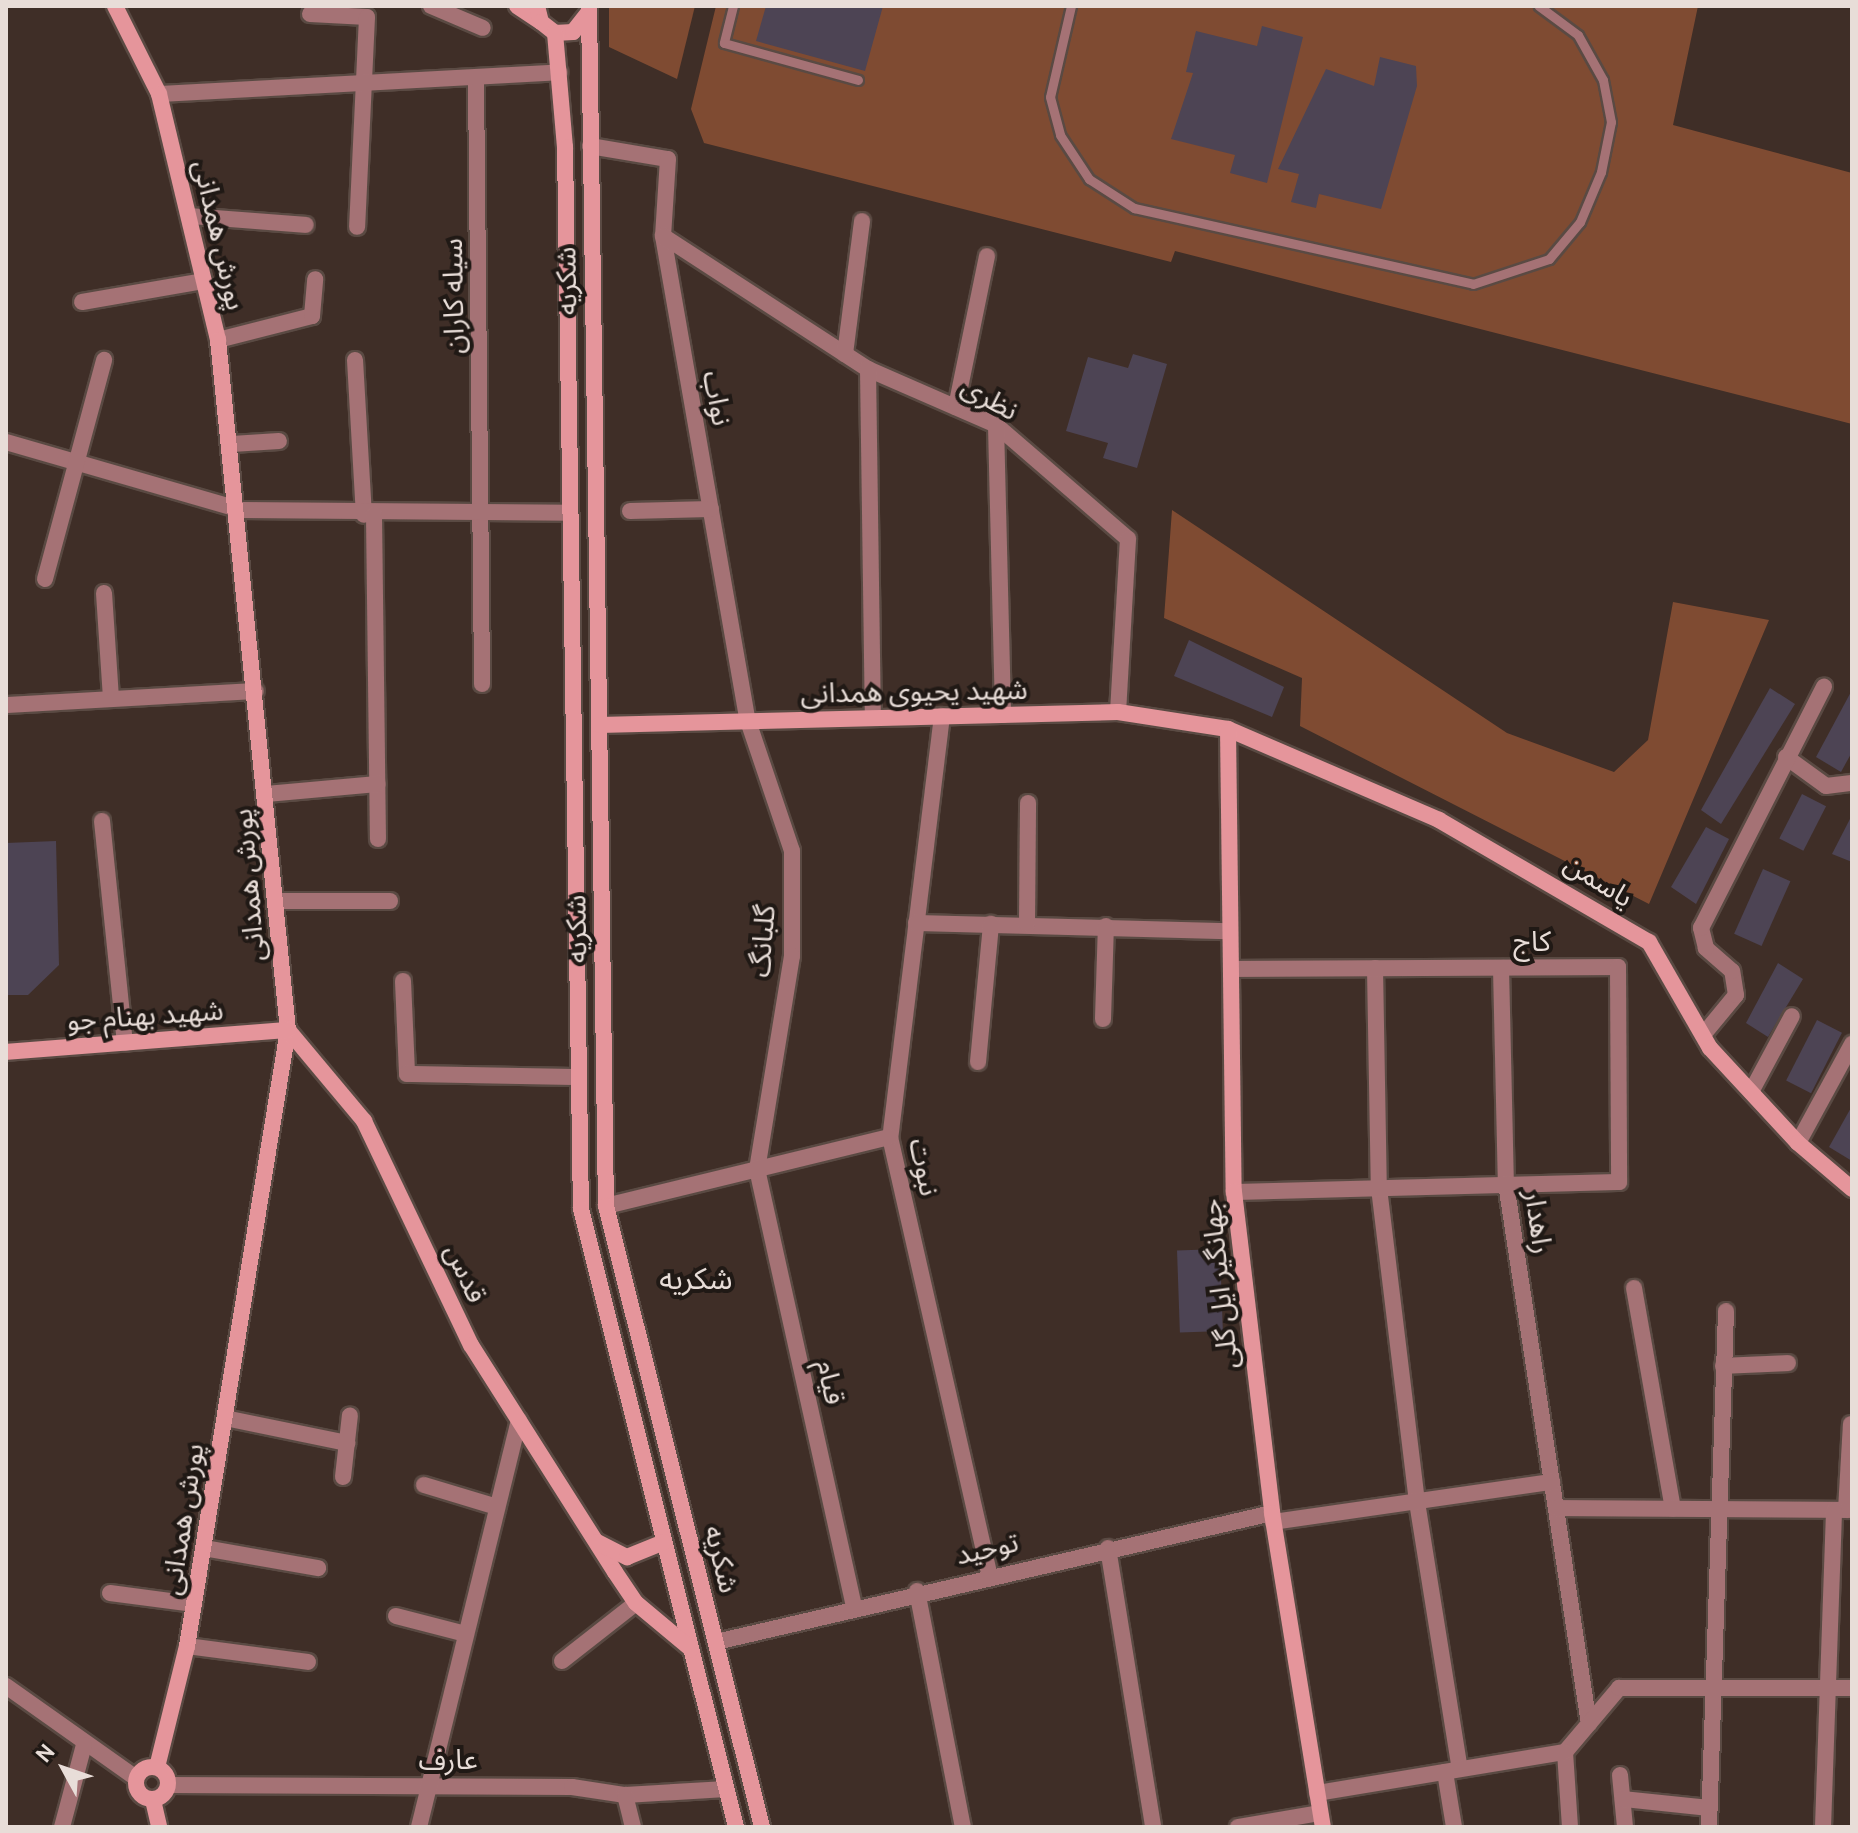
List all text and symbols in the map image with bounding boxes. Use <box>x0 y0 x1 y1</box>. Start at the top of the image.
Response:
street label: پورش همدانی <box>186 157 254 313</box>
street label: سیله کاران <box>435 238 471 354</box>
street label: شکریه <box>549 247 583 315</box>
street label: نواب <box>697 368 739 428</box>
street label: نظری <box>956 369 1024 427</box>
street label: شهید یحیوی همدانی <box>800 672 1028 710</box>
street label: پورش همدانی <box>225 807 271 963</box>
street label: یاسمن <box>1558 846 1640 914</box>
street label: شکریه <box>559 895 593 963</box>
street label: گلبانگ <box>742 903 782 979</box>
street label: کاج <box>1513 924 1551 958</box>
street label: شهید بهنام جو <box>66 993 224 1037</box>
street label: نبوت <box>903 1135 947 1199</box>
street label: راهدار <box>1518 1188 1560 1256</box>
street label: جهانگیر ایل گلی <box>1193 1197 1245 1371</box>
street label: قدس <box>438 1238 494 1308</box>
district label: شکریه <box>659 1261 733 1297</box>
street label: قیام <box>810 1356 852 1408</box>
street label: پورش همدانی <box>153 1441 211 1597</box>
street label: شکریه <box>697 1522 747 1596</box>
street label: توحید <box>952 1524 1022 1572</box>
north arrow <box>24 1729 104 1809</box>
text: N <box>30 1739 61 1768</box>
street label: عارف <box>418 1742 478 1776</box>

